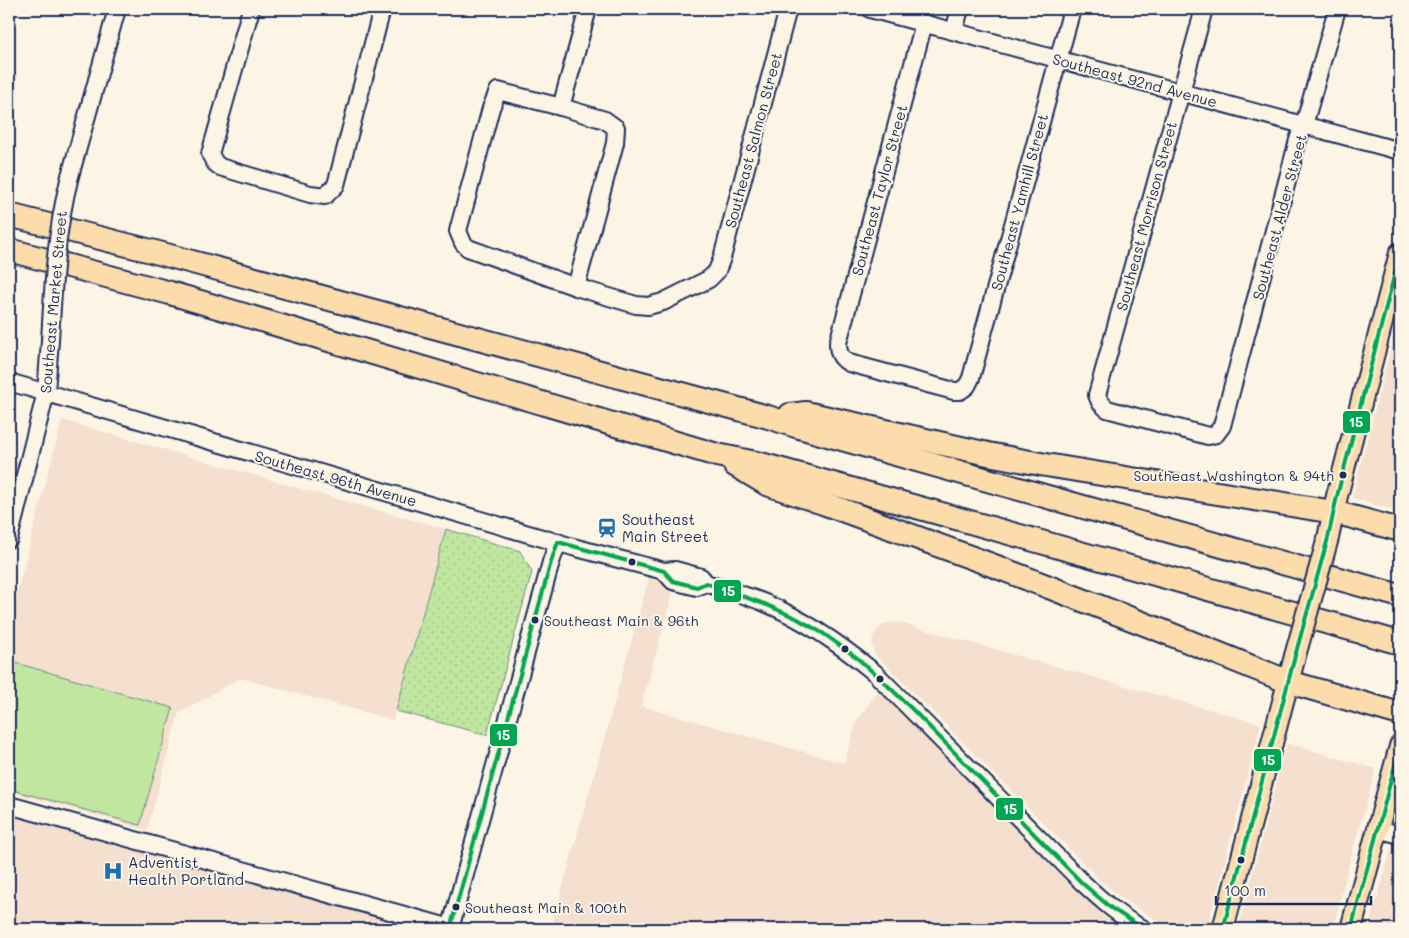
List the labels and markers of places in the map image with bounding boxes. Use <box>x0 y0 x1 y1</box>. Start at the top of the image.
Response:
place label: Southeast Washington & 94th <box>1134 466 1334 485</box>
marker: Southeast Washington & 94th <box>1338 470 1348 480</box>
place label: Southeast Main Street <box>622 509 709 546</box>
station icon: Southeast Main Street <box>596 517 618 539</box>
unlabelled marker <box>627 557 637 567</box>
place label: Southeast Main & 96th <box>544 611 699 630</box>
marker: Southeast Main & 96th <box>530 615 540 625</box>
unlabelled marker <box>840 644 850 654</box>
unlabelled marker <box>875 674 885 684</box>
place label: Adventist Health Portland <box>128 852 244 889</box>
unlabelled marker <box>1236 855 1246 865</box>
hospital icon: Adventist Health Portland <box>102 860 124 882</box>
place label: Southeast Main & 100th <box>465 898 626 917</box>
marker: Southeast Main & 100th <box>451 902 461 912</box>

